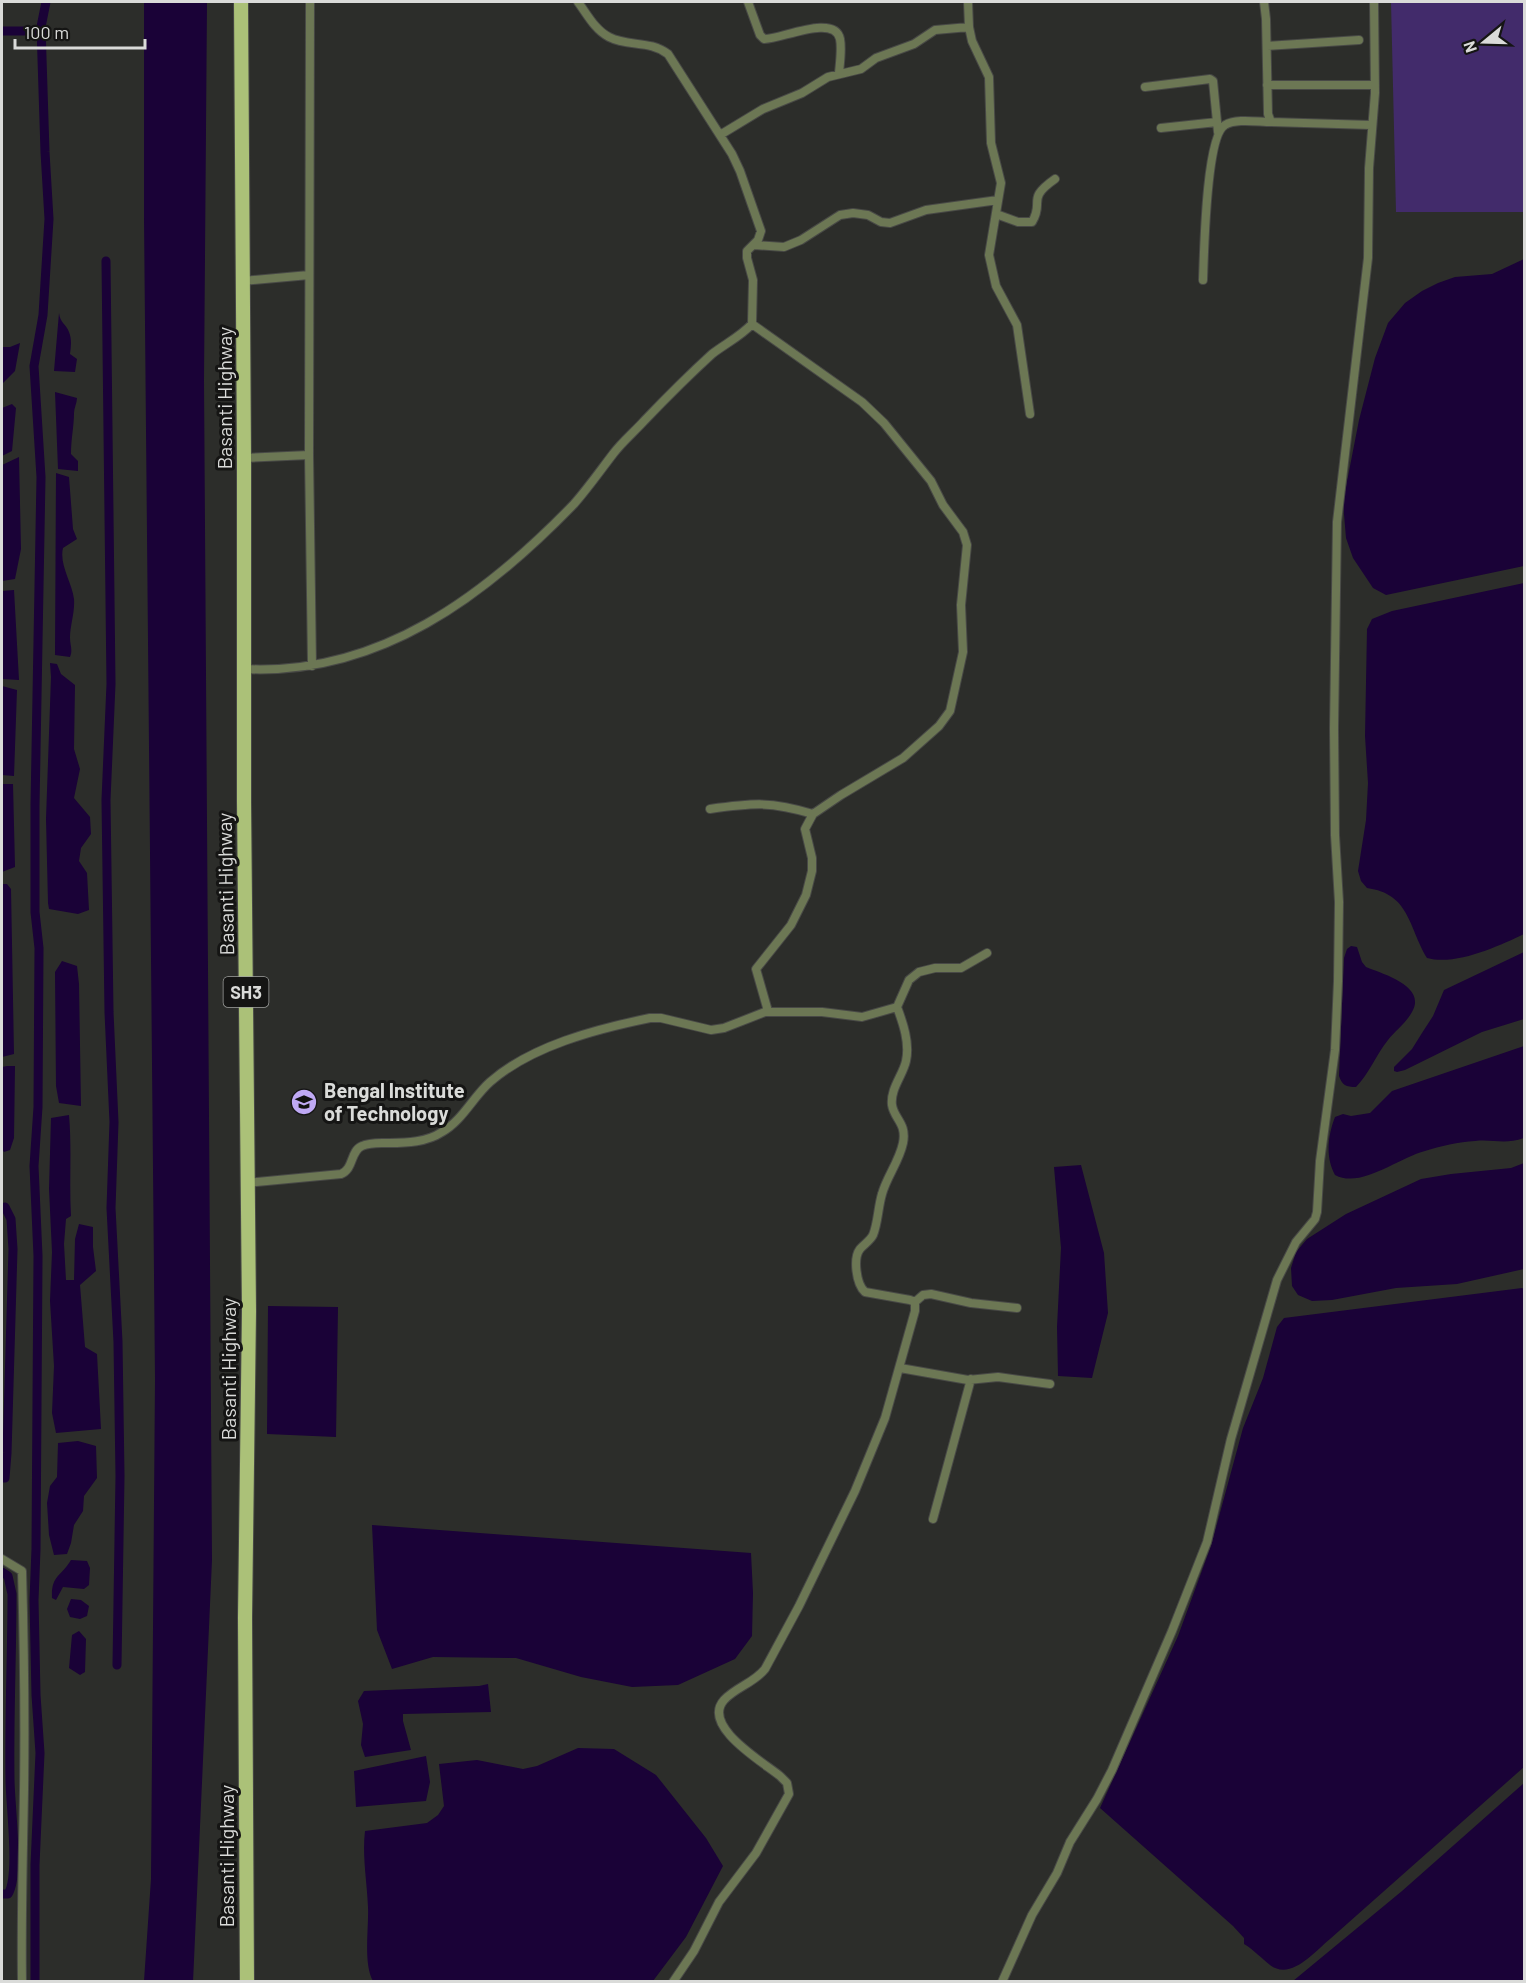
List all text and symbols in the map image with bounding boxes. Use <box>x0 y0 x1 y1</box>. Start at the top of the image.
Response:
scale bar <box>15 12 146 50</box>
north arrow <box>1454 12 1514 72</box>
text: 100 m <box>24 21 69 43</box>
text: N <box>1459 39 1480 55</box>
street label: Basanti Highway <box>212 327 236 469</box>
street label: Basanti Highway <box>212 812 238 956</box>
road number: SH3 <box>224 977 268 1007</box>
place label: Bengal Institute of Technology <box>324 1078 465 1125</box>
school or university icon: Bengal Institute of Technology <box>289 1087 319 1117</box>
street label: Basanti Highway <box>216 1298 240 1440</box>
street label: Basanti Highway <box>214 1785 238 1927</box>

